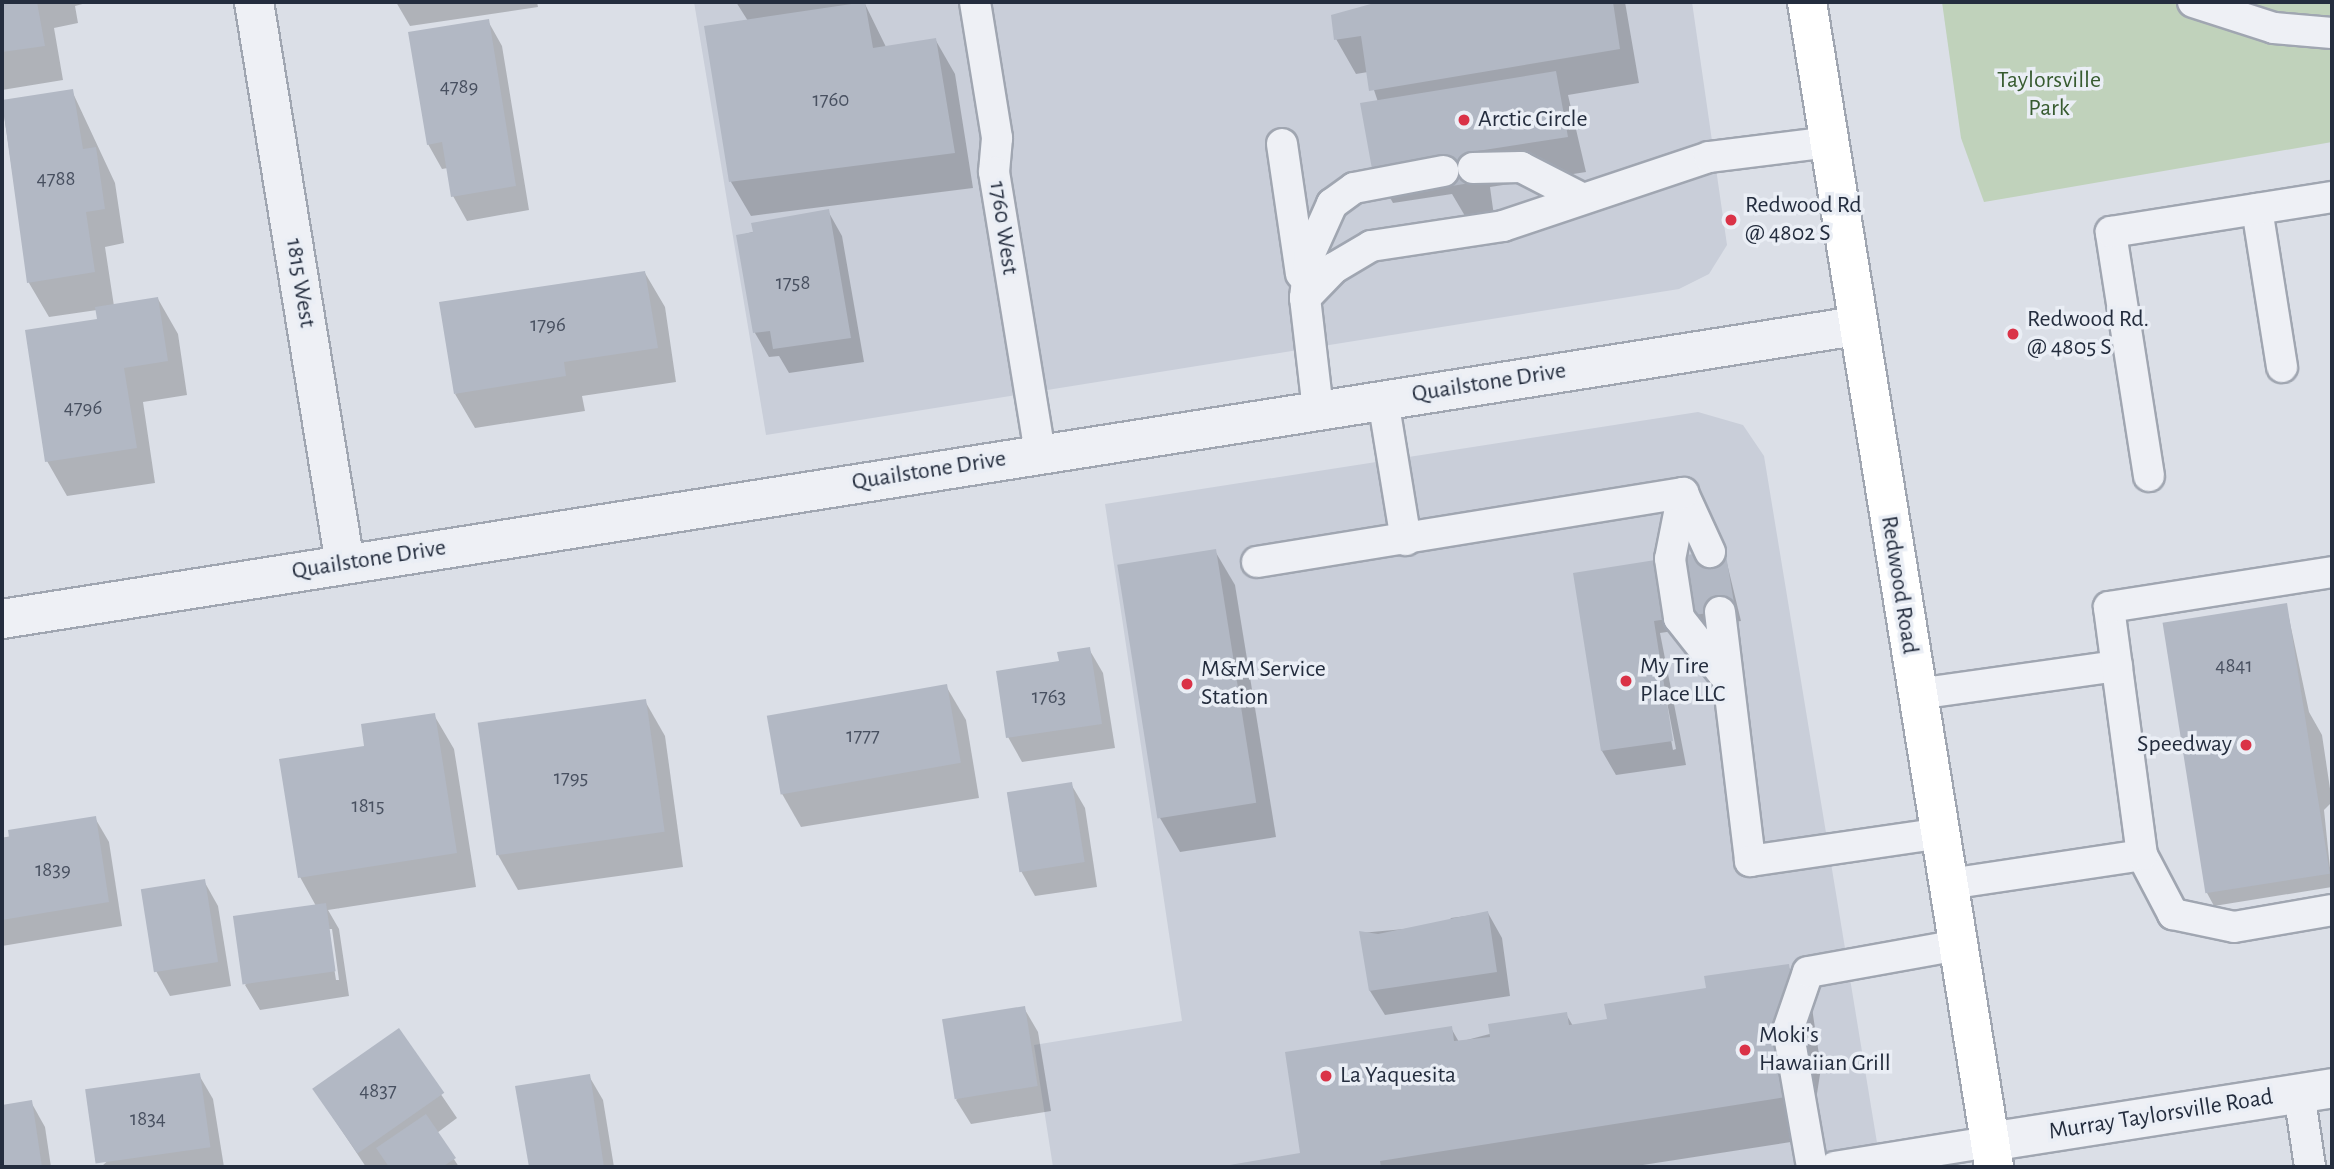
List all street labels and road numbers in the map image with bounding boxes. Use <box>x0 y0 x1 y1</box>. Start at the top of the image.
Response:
street label: 1760 West <box>982 179 1024 277</box>
street label: 1815 West <box>279 236 321 330</box>
street label: Quailstone Drive <box>1410 357 1568 409</box>
street label: Quailstone Drive <box>850 445 1008 497</box>
street label: Redwood Road <box>1874 514 1924 656</box>
street label: Quailstone Drive <box>290 534 448 586</box>
street label: Murray Taylorsville Road <box>2047 1083 2275 1147</box>

